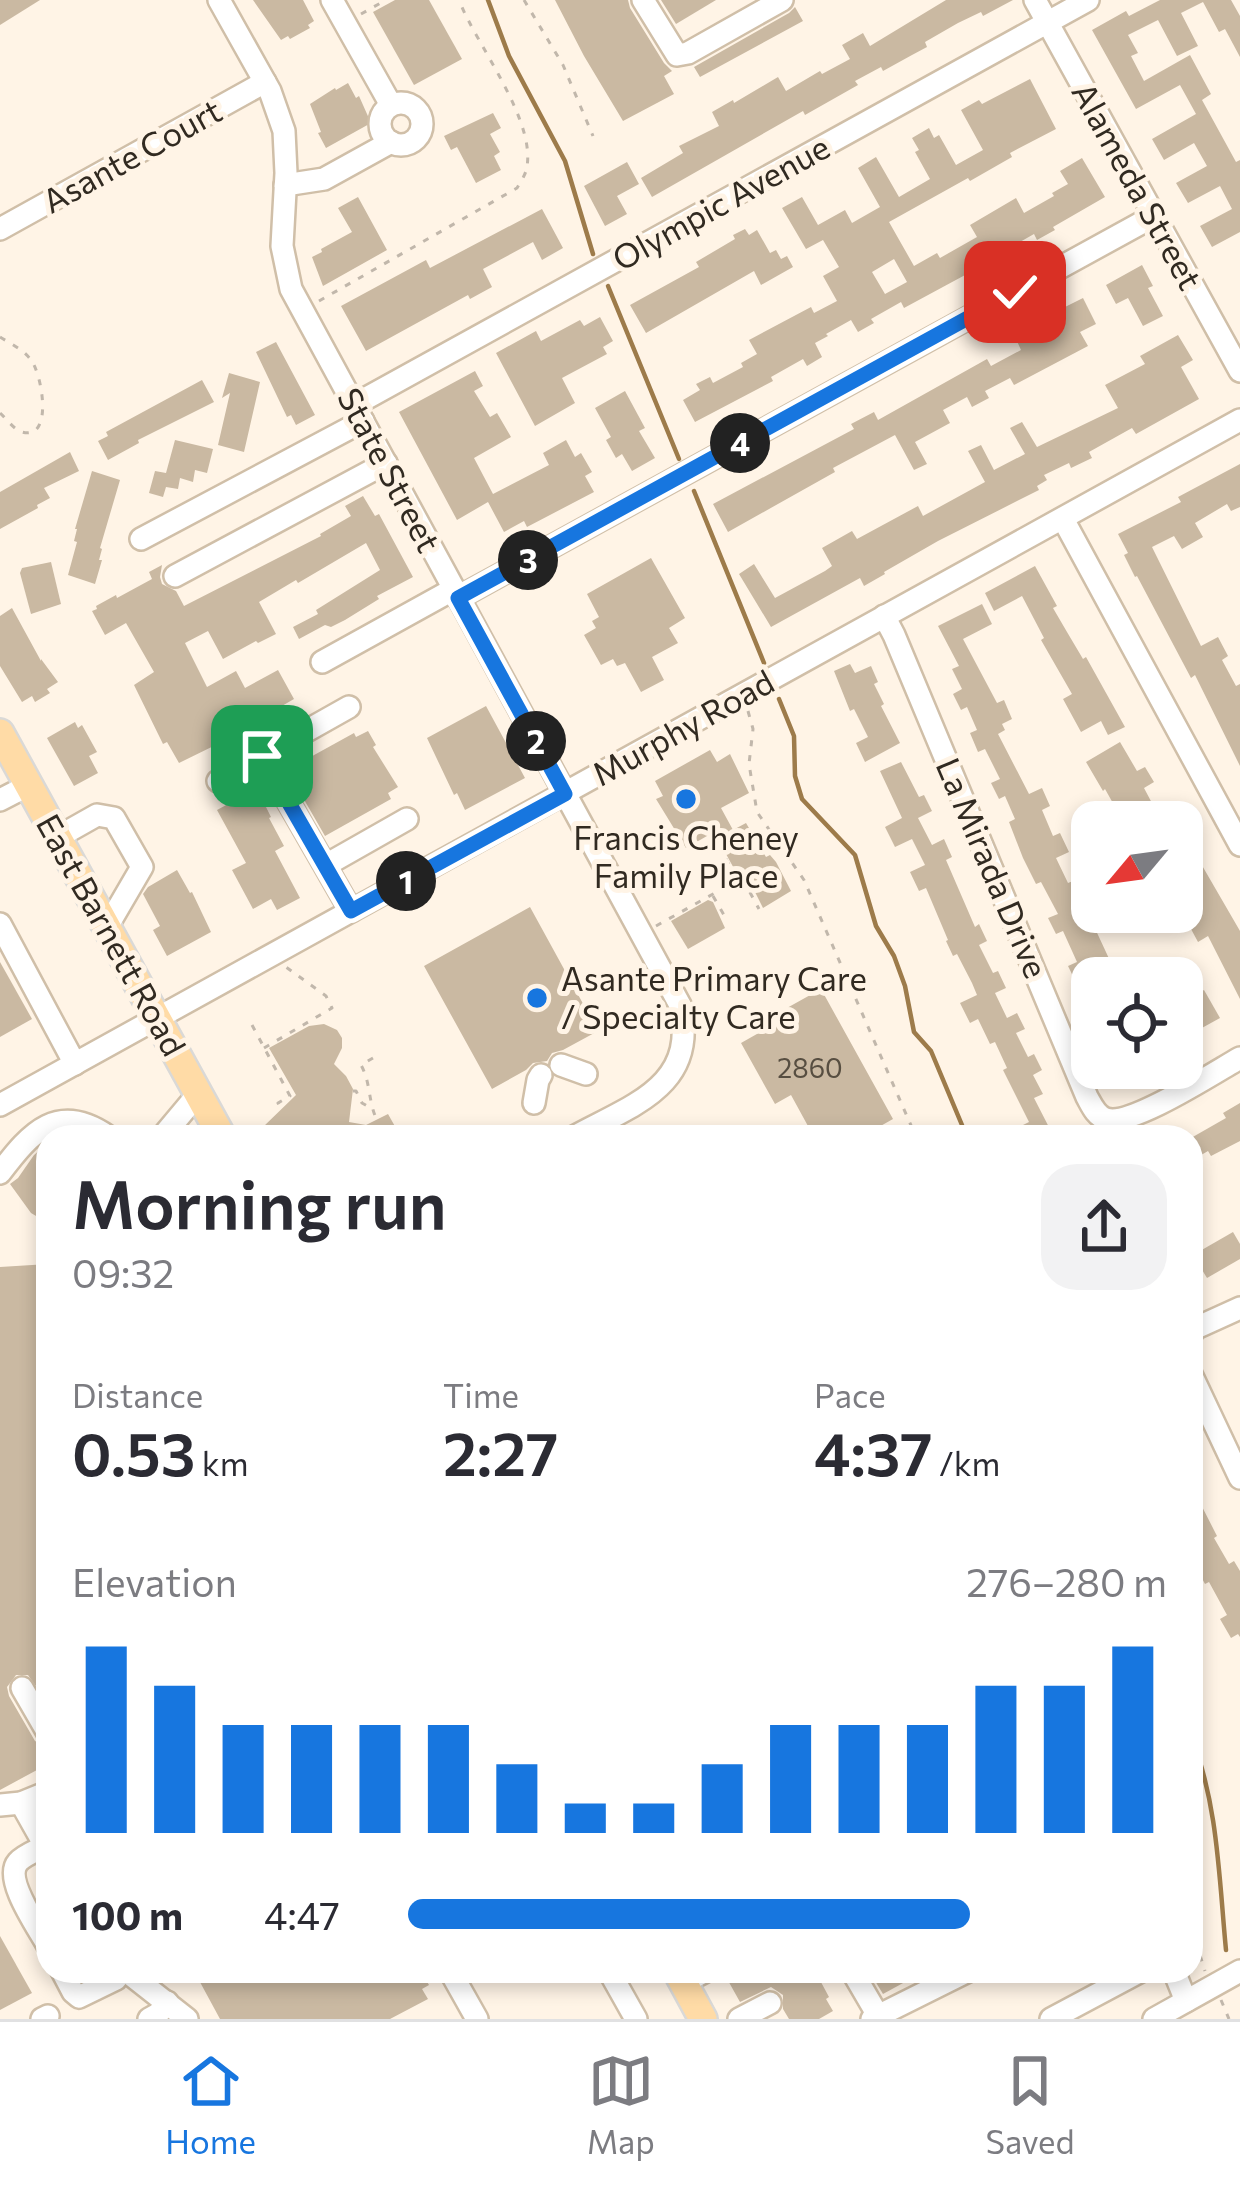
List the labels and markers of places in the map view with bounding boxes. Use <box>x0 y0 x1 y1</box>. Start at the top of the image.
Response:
pin <box>964 241 1066 343</box>
pin: 4 <box>710 413 770 473</box>
pin: 3 <box>498 530 558 590</box>
pin <box>211 705 313 807</box>
pin: 2 <box>506 711 566 771</box>
marker: Francis Cheney Family Place <box>673 786 699 812</box>
place label: Francis Cheney Family Place <box>573 816 799 895</box>
pin: 1 <box>376 851 436 911</box>
place label: Asante Primary Care / Specialty Care <box>561 957 867 1036</box>
marker: Asante Primary Care / Specialty Care <box>524 985 550 1011</box>

